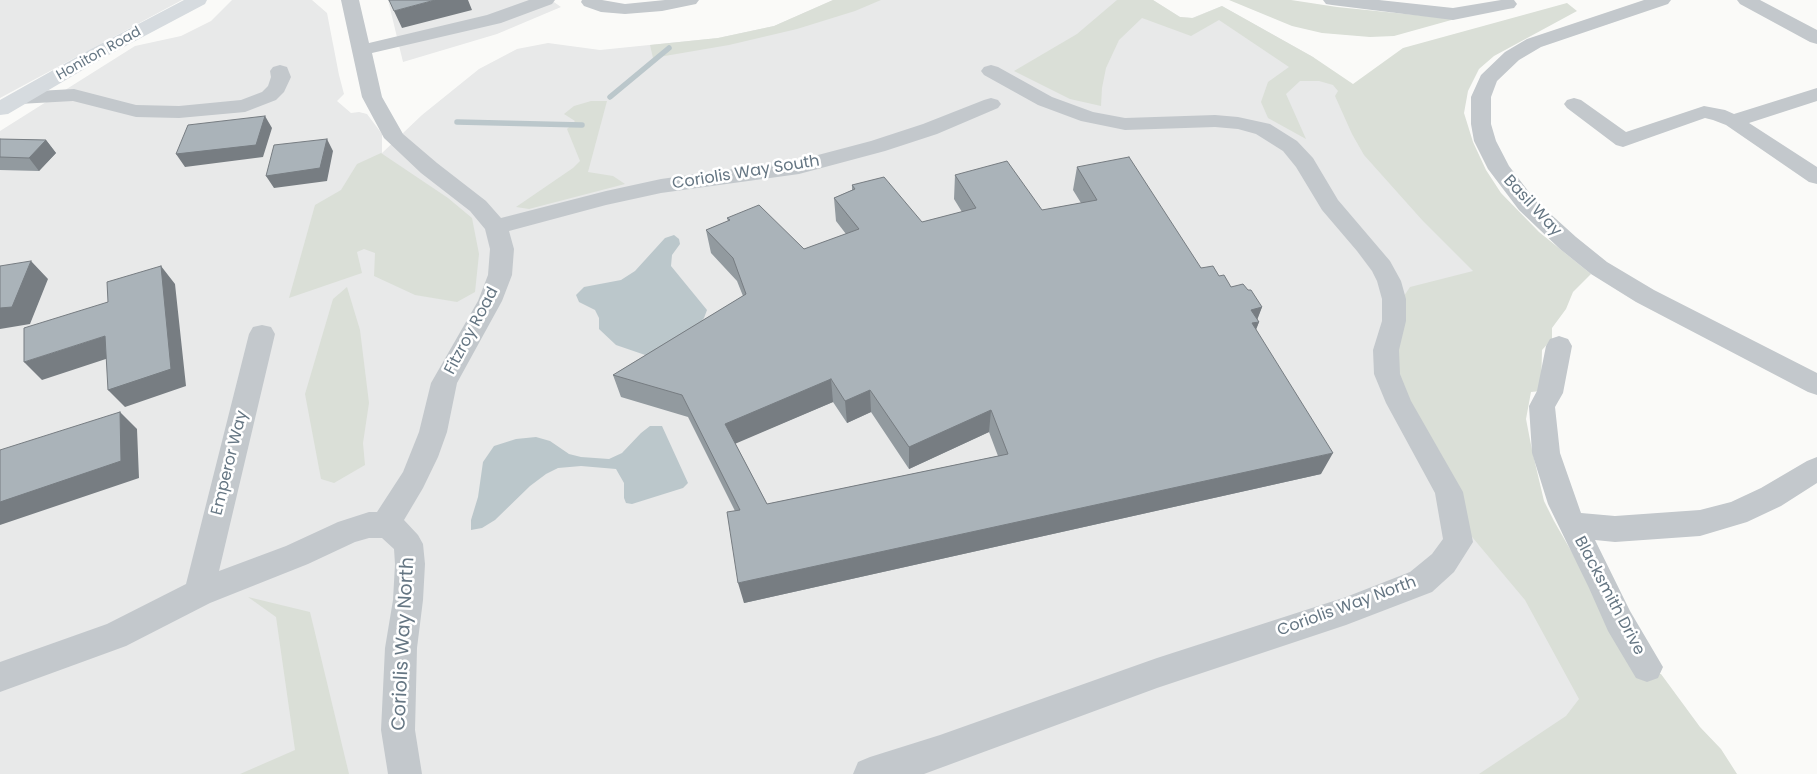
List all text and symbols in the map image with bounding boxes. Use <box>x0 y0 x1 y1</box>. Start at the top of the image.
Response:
street label: Honiton Road <box>54 24 144 84</box>
street label: Coriolis Way South <box>671 152 821 194</box>
street label: Basil Way <box>1499 171 1565 241</box>
street label: Fitzroy Road <box>441 284 503 378</box>
street label: Emperor Way <box>208 409 252 517</box>
street label: Blacksmith Drive <box>1570 533 1648 659</box>
street label: Coriolis Way North <box>388 557 420 731</box>
street label: Coriolis Way North <box>1275 573 1419 641</box>

